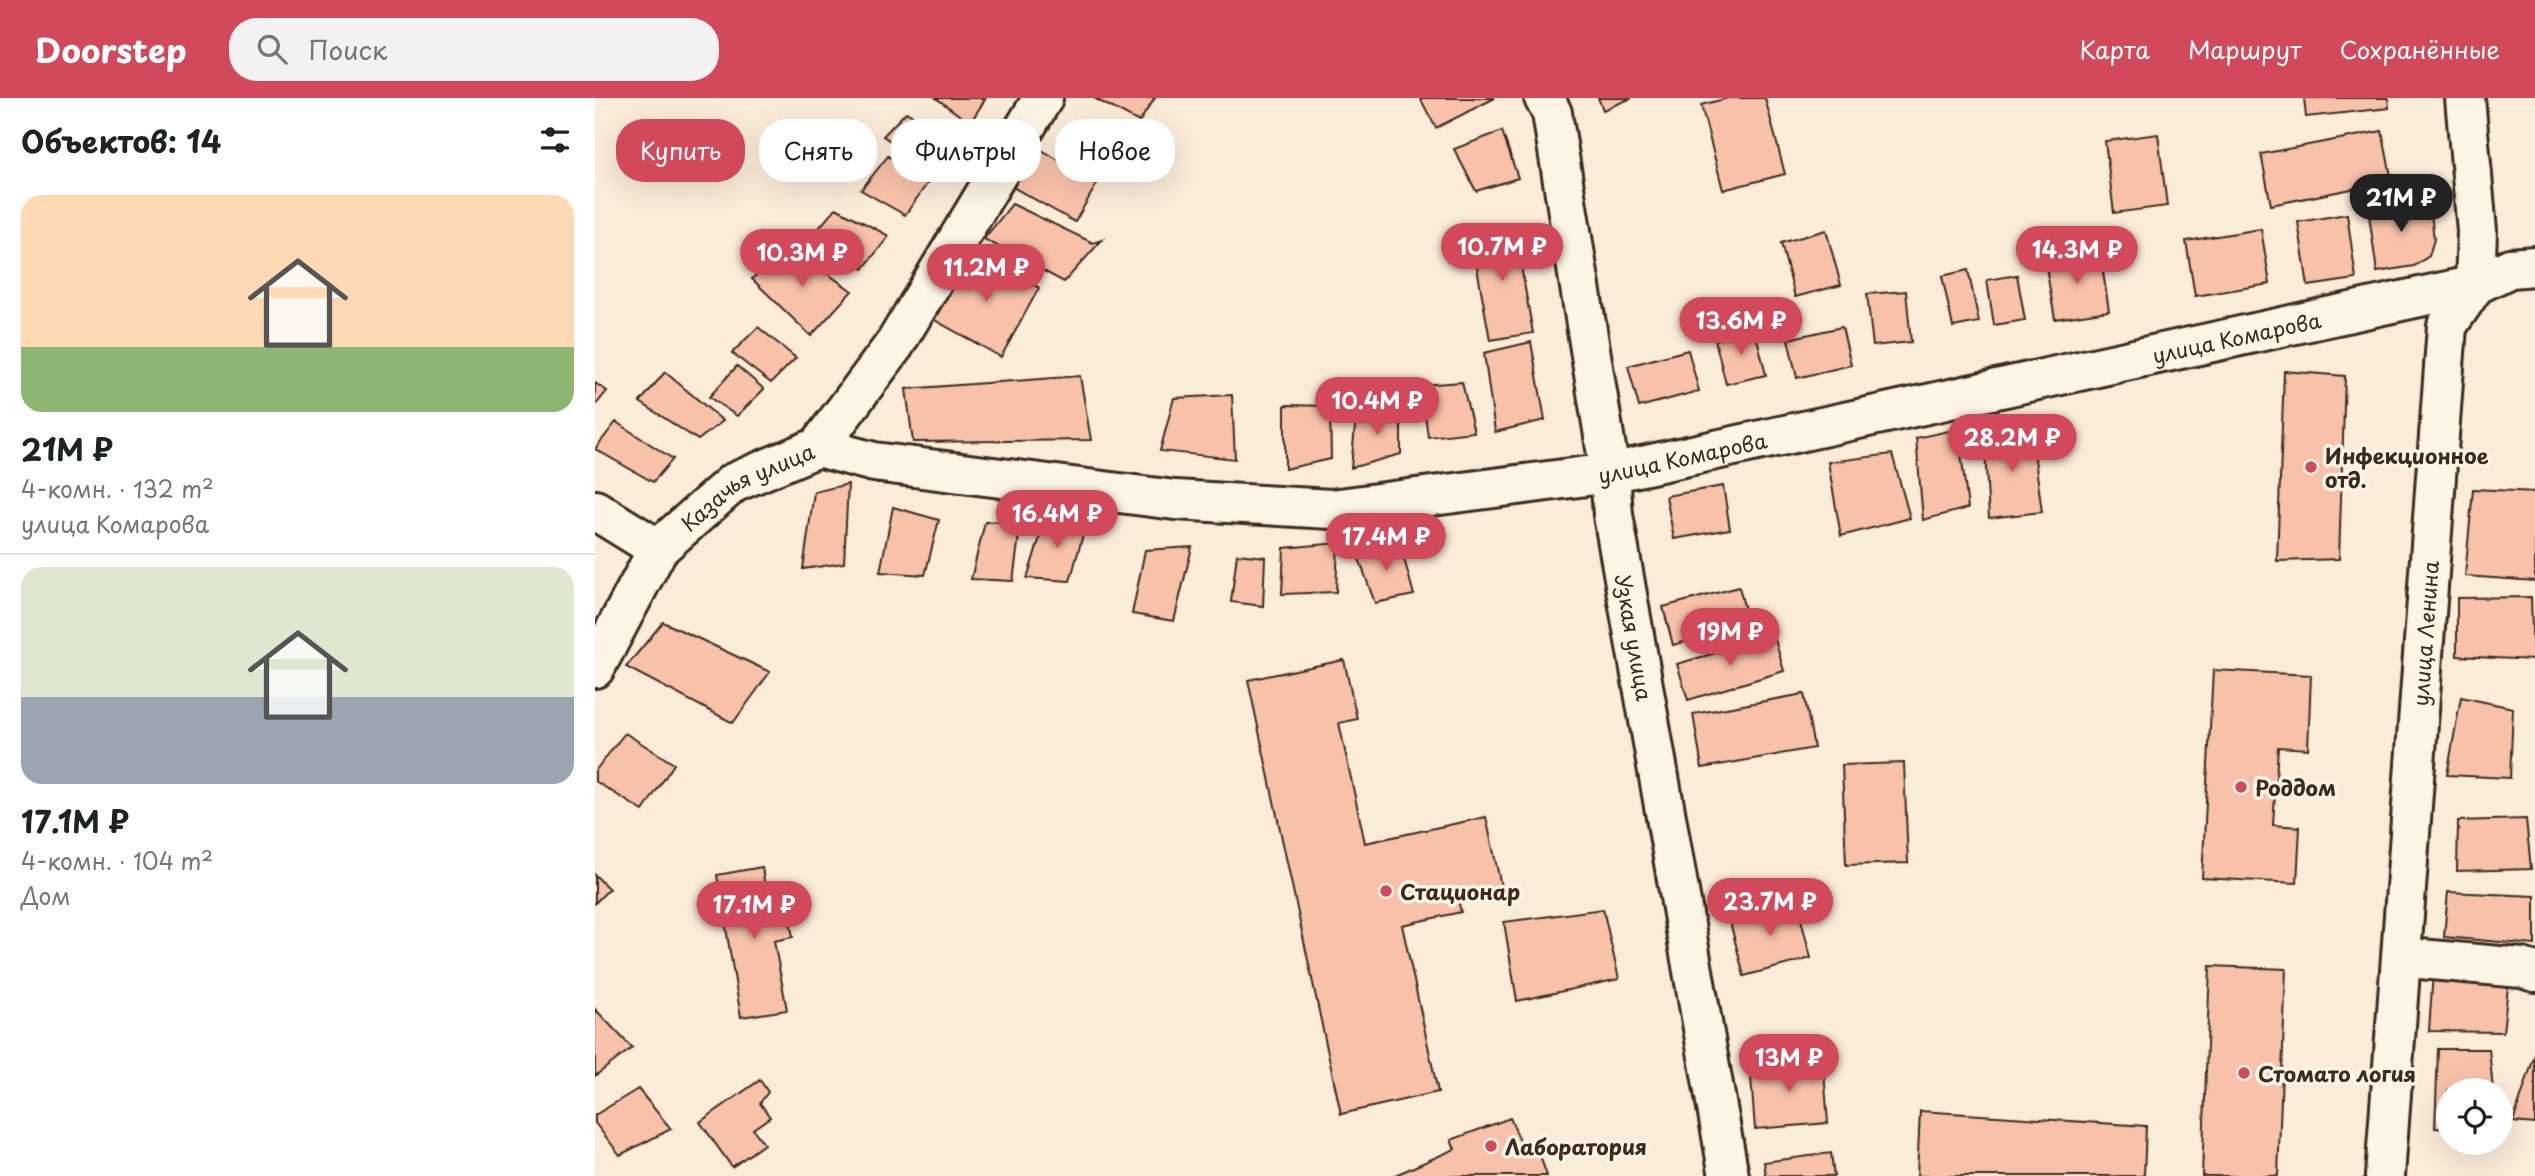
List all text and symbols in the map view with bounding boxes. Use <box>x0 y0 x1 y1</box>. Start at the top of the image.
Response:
search box <box>229 18 719 81</box>
text: Doorstep <box>35 24 187 74</box>
icon: search <box>253 30 291 68</box>
text: Поиск <box>309 30 388 69</box>
text: Карта <box>2079 31 2150 67</box>
text: Маршрут <box>2188 31 2302 67</box>
text: Сохранённые <box>2340 31 2500 67</box>
text: Объектов: 14 <box>21 118 221 163</box>
chip: Купить <box>616 119 745 182</box>
chip: Снять <box>759 119 877 182</box>
chip: Фильтры <box>891 119 1041 182</box>
chip: Новое <box>1055 119 1175 182</box>
icon: filters <box>536 121 574 159</box>
pin: 21M ₽ <box>2352 174 2450 234</box>
text: 21M ₽ <box>2366 179 2436 214</box>
pin: 10.7M ₽ <box>1437 223 1567 283</box>
pin: 14.3M ₽ <box>2012 226 2142 286</box>
text: 10.7M ₽ <box>1457 228 1547 263</box>
pin: 10.3M ₽ <box>737 230 867 289</box>
text: 14.3M ₽ <box>2032 231 2122 266</box>
text: 10.3M ₽ <box>756 234 848 269</box>
icon: home <box>235 240 361 366</box>
pin: 11.2M ₽ <box>921 244 1051 304</box>
text: 11.2M ₽ <box>943 249 1029 284</box>
pin: 13.6M ₽ <box>1676 298 1806 357</box>
text: 13.6M ₽ <box>1695 302 1787 337</box>
street label: улица Комарова <box>2149 303 2324 371</box>
pin: 10.4M ₽ <box>1312 378 1442 437</box>
text: 10.4M ₽ <box>1331 382 1423 417</box>
pin: 28.2M ₽ <box>1947 414 2077 474</box>
text: 28.2M ₽ <box>1964 419 2060 454</box>
street label: улица Комарова <box>1596 423 1770 490</box>
text: 21M ₽ <box>21 426 113 471</box>
street label: Казачья улица <box>673 434 820 539</box>
place label: Инфекционное отд. <box>2325 439 2489 495</box>
marker: Инфекционное отд. <box>2303 459 2319 475</box>
text: 4-комн. · 132 m² <box>21 471 214 506</box>
pin: 16.4M ₽ <box>992 490 1122 550</box>
text: 16.4M ₽ <box>1012 495 1102 530</box>
text: улица Комарова <box>21 506 209 541</box>
pin: 17.4M ₽ <box>1321 514 1451 573</box>
text: 17.4M ₽ <box>1342 518 1430 553</box>
street label: улица Ленина <box>2403 559 2446 707</box>
street label: Узкая улица <box>1608 571 1661 704</box>
pin: 19M ₽ <box>1681 608 1779 668</box>
icon: home <box>235 612 361 738</box>
text: 19M ₽ <box>1697 613 1763 648</box>
place label: Роддом <box>2255 771 2336 803</box>
marker: Роддом <box>2233 779 2249 795</box>
text: 17.1M ₽ <box>21 798 129 843</box>
text: 4-комн. · 104 m² <box>21 843 213 878</box>
place label: Стационар <box>1400 875 1520 907</box>
text: Дом <box>21 878 70 913</box>
pin: 23.7M ₽ <box>1705 878 1835 938</box>
pin: 17.1M ₽ <box>689 882 819 941</box>
marker: Стационар <box>1378 883 1394 899</box>
text: 23.7M ₽ <box>1723 883 1817 918</box>
text: 17.1M ₽ <box>713 886 795 921</box>
pin: 13M ₽ <box>1740 1034 1838 1094</box>
text: 13M ₽ <box>1755 1039 1823 1074</box>
place label: Стомато логия <box>2258 1057 2416 1089</box>
marker: Стомато логия <box>2236 1065 2252 1081</box>
map controls <box>2436 1078 2513 1155</box>
button: locate <box>2436 1078 2513 1155</box>
place label: Лаборатория <box>1505 1130 1647 1162</box>
marker: Лаборатория <box>1483 1138 1499 1154</box>

